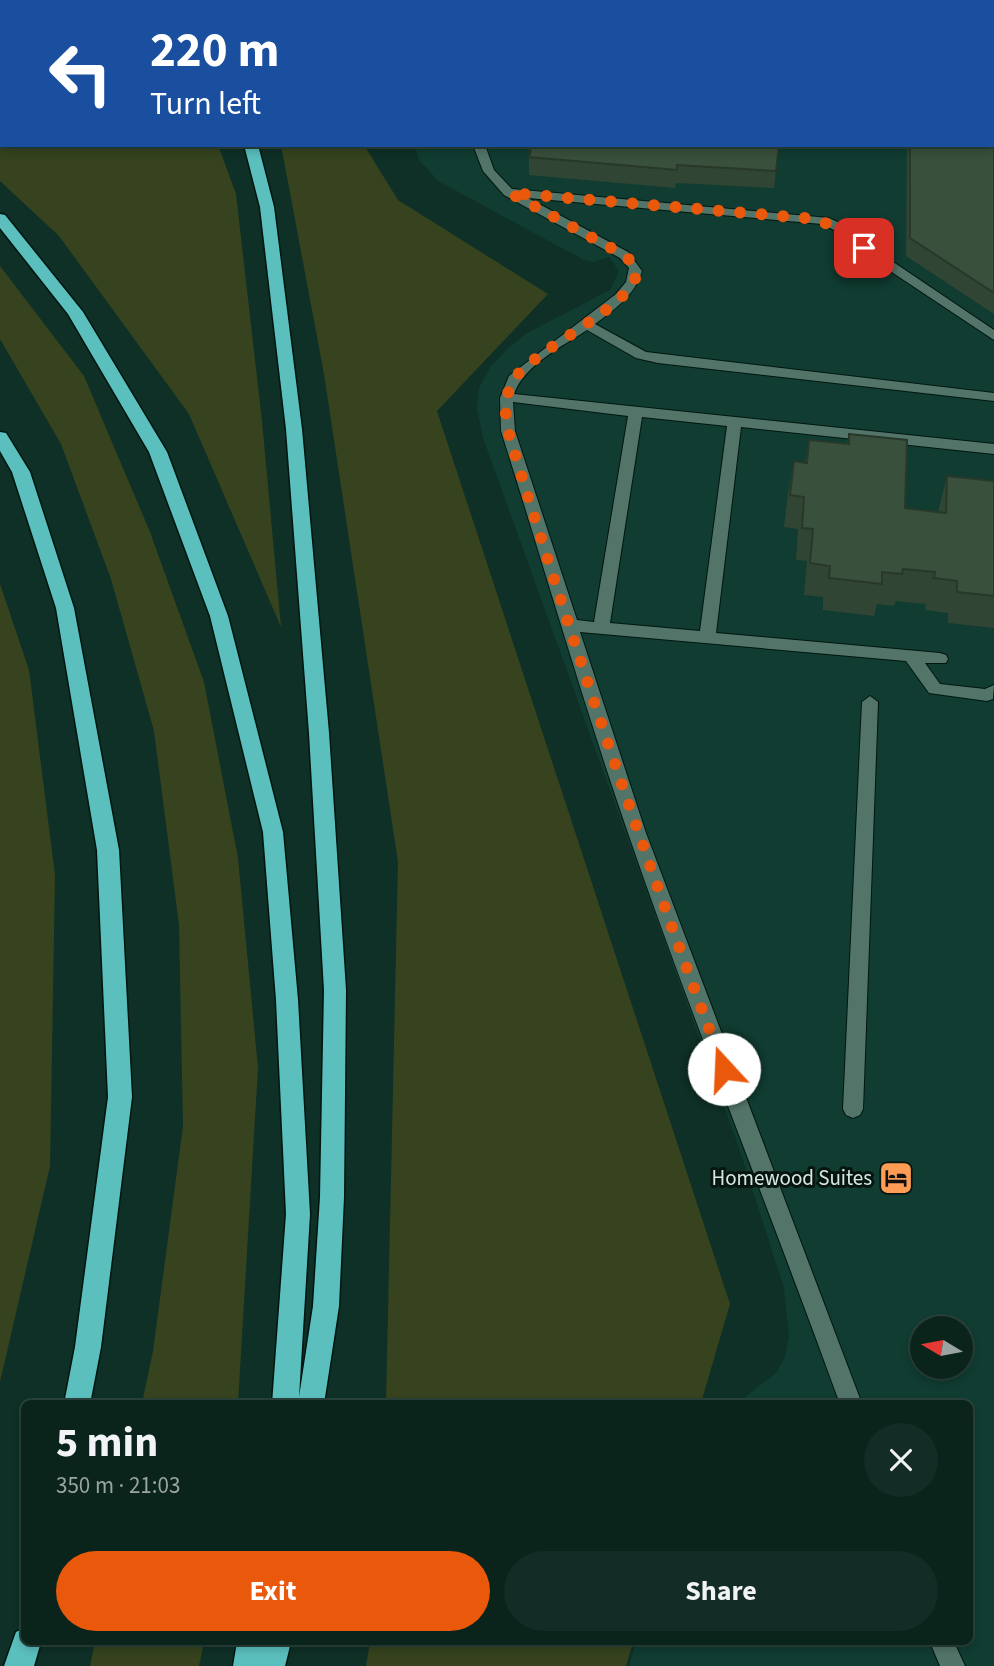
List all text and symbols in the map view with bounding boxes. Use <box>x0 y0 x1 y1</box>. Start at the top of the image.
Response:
text: 220 m <box>150 16 279 86</box>
icon: left <box>35 28 126 119</box>
text: Turn left <box>150 81 261 127</box>
pin <box>834 218 894 278</box>
icon: arrive <box>845 229 883 267</box>
position arrow <box>687 1032 761 1106</box>
hotel icon: Homewood Suites <box>877 1159 915 1197</box>
place label: Homewood Suites <box>712 1163 872 1193</box>
north arrow <box>910 1316 973 1379</box>
map controls <box>910 1316 973 1379</box>
text: 5 min <box>56 1413 158 1473</box>
button: close <box>864 1423 938 1497</box>
text: 350 m · 21:03 <box>56 1469 180 1502</box>
button: Exit <box>56 1551 490 1631</box>
button: Share <box>504 1551 938 1631</box>

